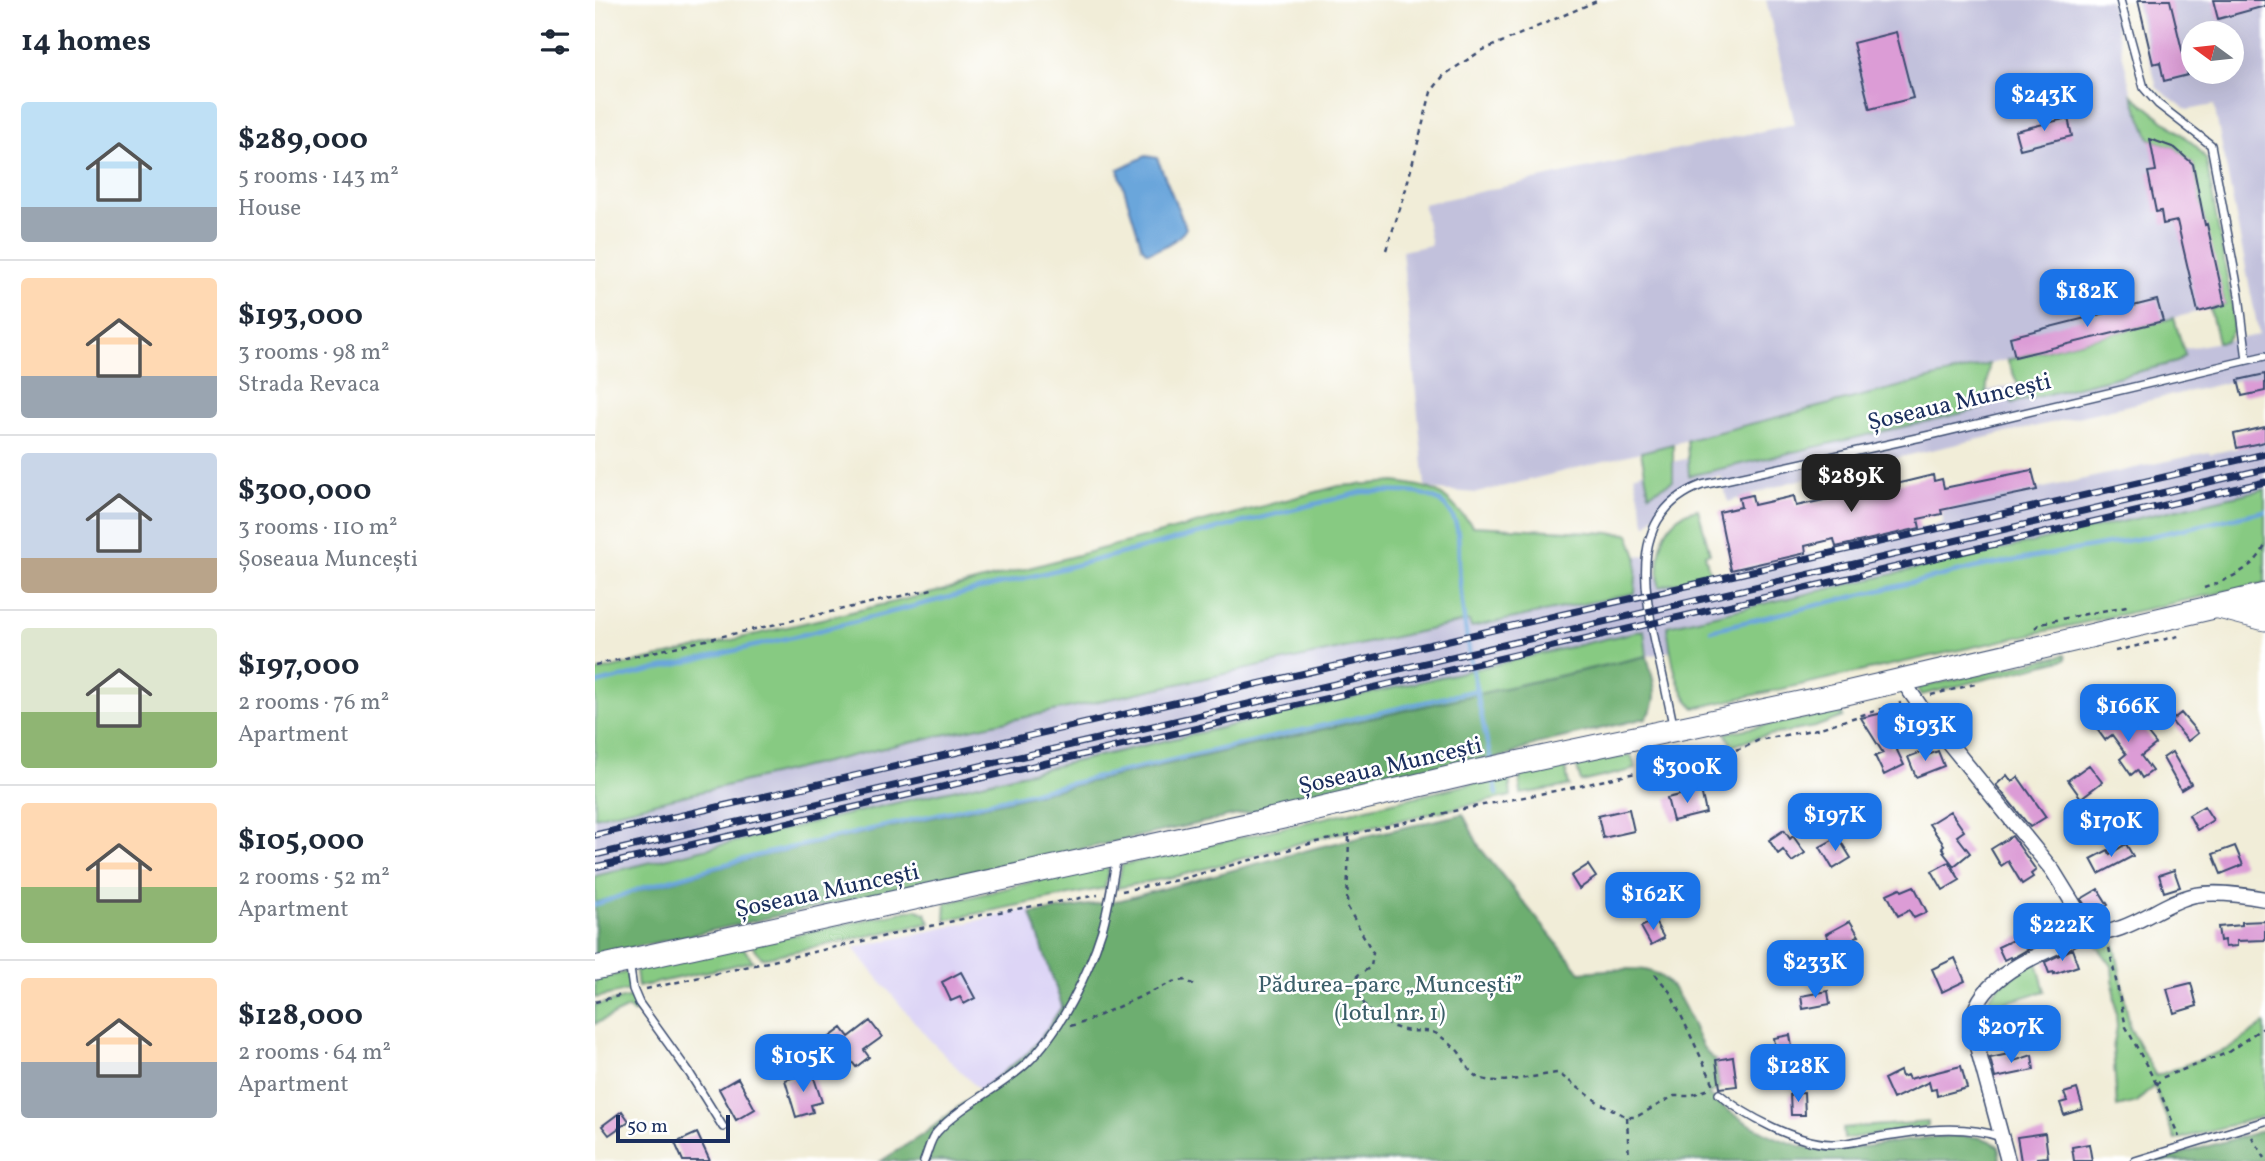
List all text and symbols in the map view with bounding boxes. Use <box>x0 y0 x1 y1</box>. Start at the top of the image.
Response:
text: 14 homes <box>21 21 151 63</box>
north arrow <box>2181 21 2243 84</box>
map controls <box>2181 21 2244 84</box>
icon: filters <box>536 23 574 61</box>
pin: $243K <box>1995 74 2093 133</box>
text: $243K <box>2011 80 2077 112</box>
text: $289,000 <box>238 119 368 161</box>
icon: home <box>77 130 161 214</box>
text: 5 rooms · 143 m² <box>238 161 399 193</box>
text: House <box>238 193 301 225</box>
pin: $182K <box>2038 270 2136 329</box>
text: $182K <box>2056 276 2119 308</box>
text: $193,000 <box>238 295 363 337</box>
icon: home <box>77 306 161 390</box>
text: 3 rooms · 98 m² <box>238 337 390 369</box>
street label: Șoseaua Muncești <box>1864 365 2055 441</box>
text: Strada Revaca <box>238 369 380 401</box>
pin: $289K <box>1802 454 1900 514</box>
text: $289K <box>1818 461 1884 493</box>
text: $300,000 <box>238 470 372 512</box>
icon: home <box>77 481 161 565</box>
text: 3 rooms · 110 m² <box>238 512 398 544</box>
text: Șoseaua Muncești <box>238 544 418 576</box>
text: $197,000 <box>238 645 359 687</box>
icon: home <box>77 656 161 740</box>
pin: $166K <box>2079 684 2177 744</box>
text: 2 rooms · 76 m² <box>238 687 389 719</box>
text: $166K <box>2096 691 2160 723</box>
pin: $193K <box>1876 704 1974 763</box>
text: $193K <box>1894 710 1956 742</box>
text: Apartment <box>238 719 349 751</box>
street label: Șoseaua Muncești <box>1295 729 1486 805</box>
pin: $300K <box>1638 746 1736 805</box>
text: $300K <box>1652 752 1722 784</box>
pin: $197K <box>1786 794 1884 853</box>
text: $197K <box>1804 800 1866 832</box>
pin: $170K <box>2062 800 2160 859</box>
text: $170K <box>2079 806 2143 838</box>
text: $105,000 <box>238 820 364 862</box>
icon: home <box>77 831 161 915</box>
street label: Șoseaua Muncești <box>732 856 923 928</box>
text: 2 rooms · 52 m² <box>238 862 390 894</box>
pin: $162K <box>1604 872 1702 932</box>
text: $162K <box>1621 879 1685 911</box>
text: Apartment <box>238 894 349 926</box>
pin: $222K <box>2013 904 2111 963</box>
text: $222K <box>2029 910 2095 942</box>
pin: $233K <box>1766 940 1864 1000</box>
text: $233K <box>1783 947 1847 979</box>
park label: Pădurea-parc „Muncești” (lotul nr. 1) <box>1258 969 1522 1031</box>
text: $128,000 <box>238 995 363 1037</box>
icon: home <box>77 1006 161 1090</box>
pin: $207K <box>1962 1006 2060 1065</box>
text: $207K <box>1978 1012 2044 1044</box>
pin: $105K <box>754 1034 852 1094</box>
text: 2 rooms · 64 m² <box>238 1037 391 1069</box>
text: $105K <box>771 1041 835 1073</box>
pin: $128K <box>1749 1044 1847 1104</box>
text: $128K <box>1766 1051 1830 1083</box>
text: Apartment <box>238 1069 349 1101</box>
scale bar <box>616 1112 730 1144</box>
text: 50 m <box>627 1114 668 1140</box>

